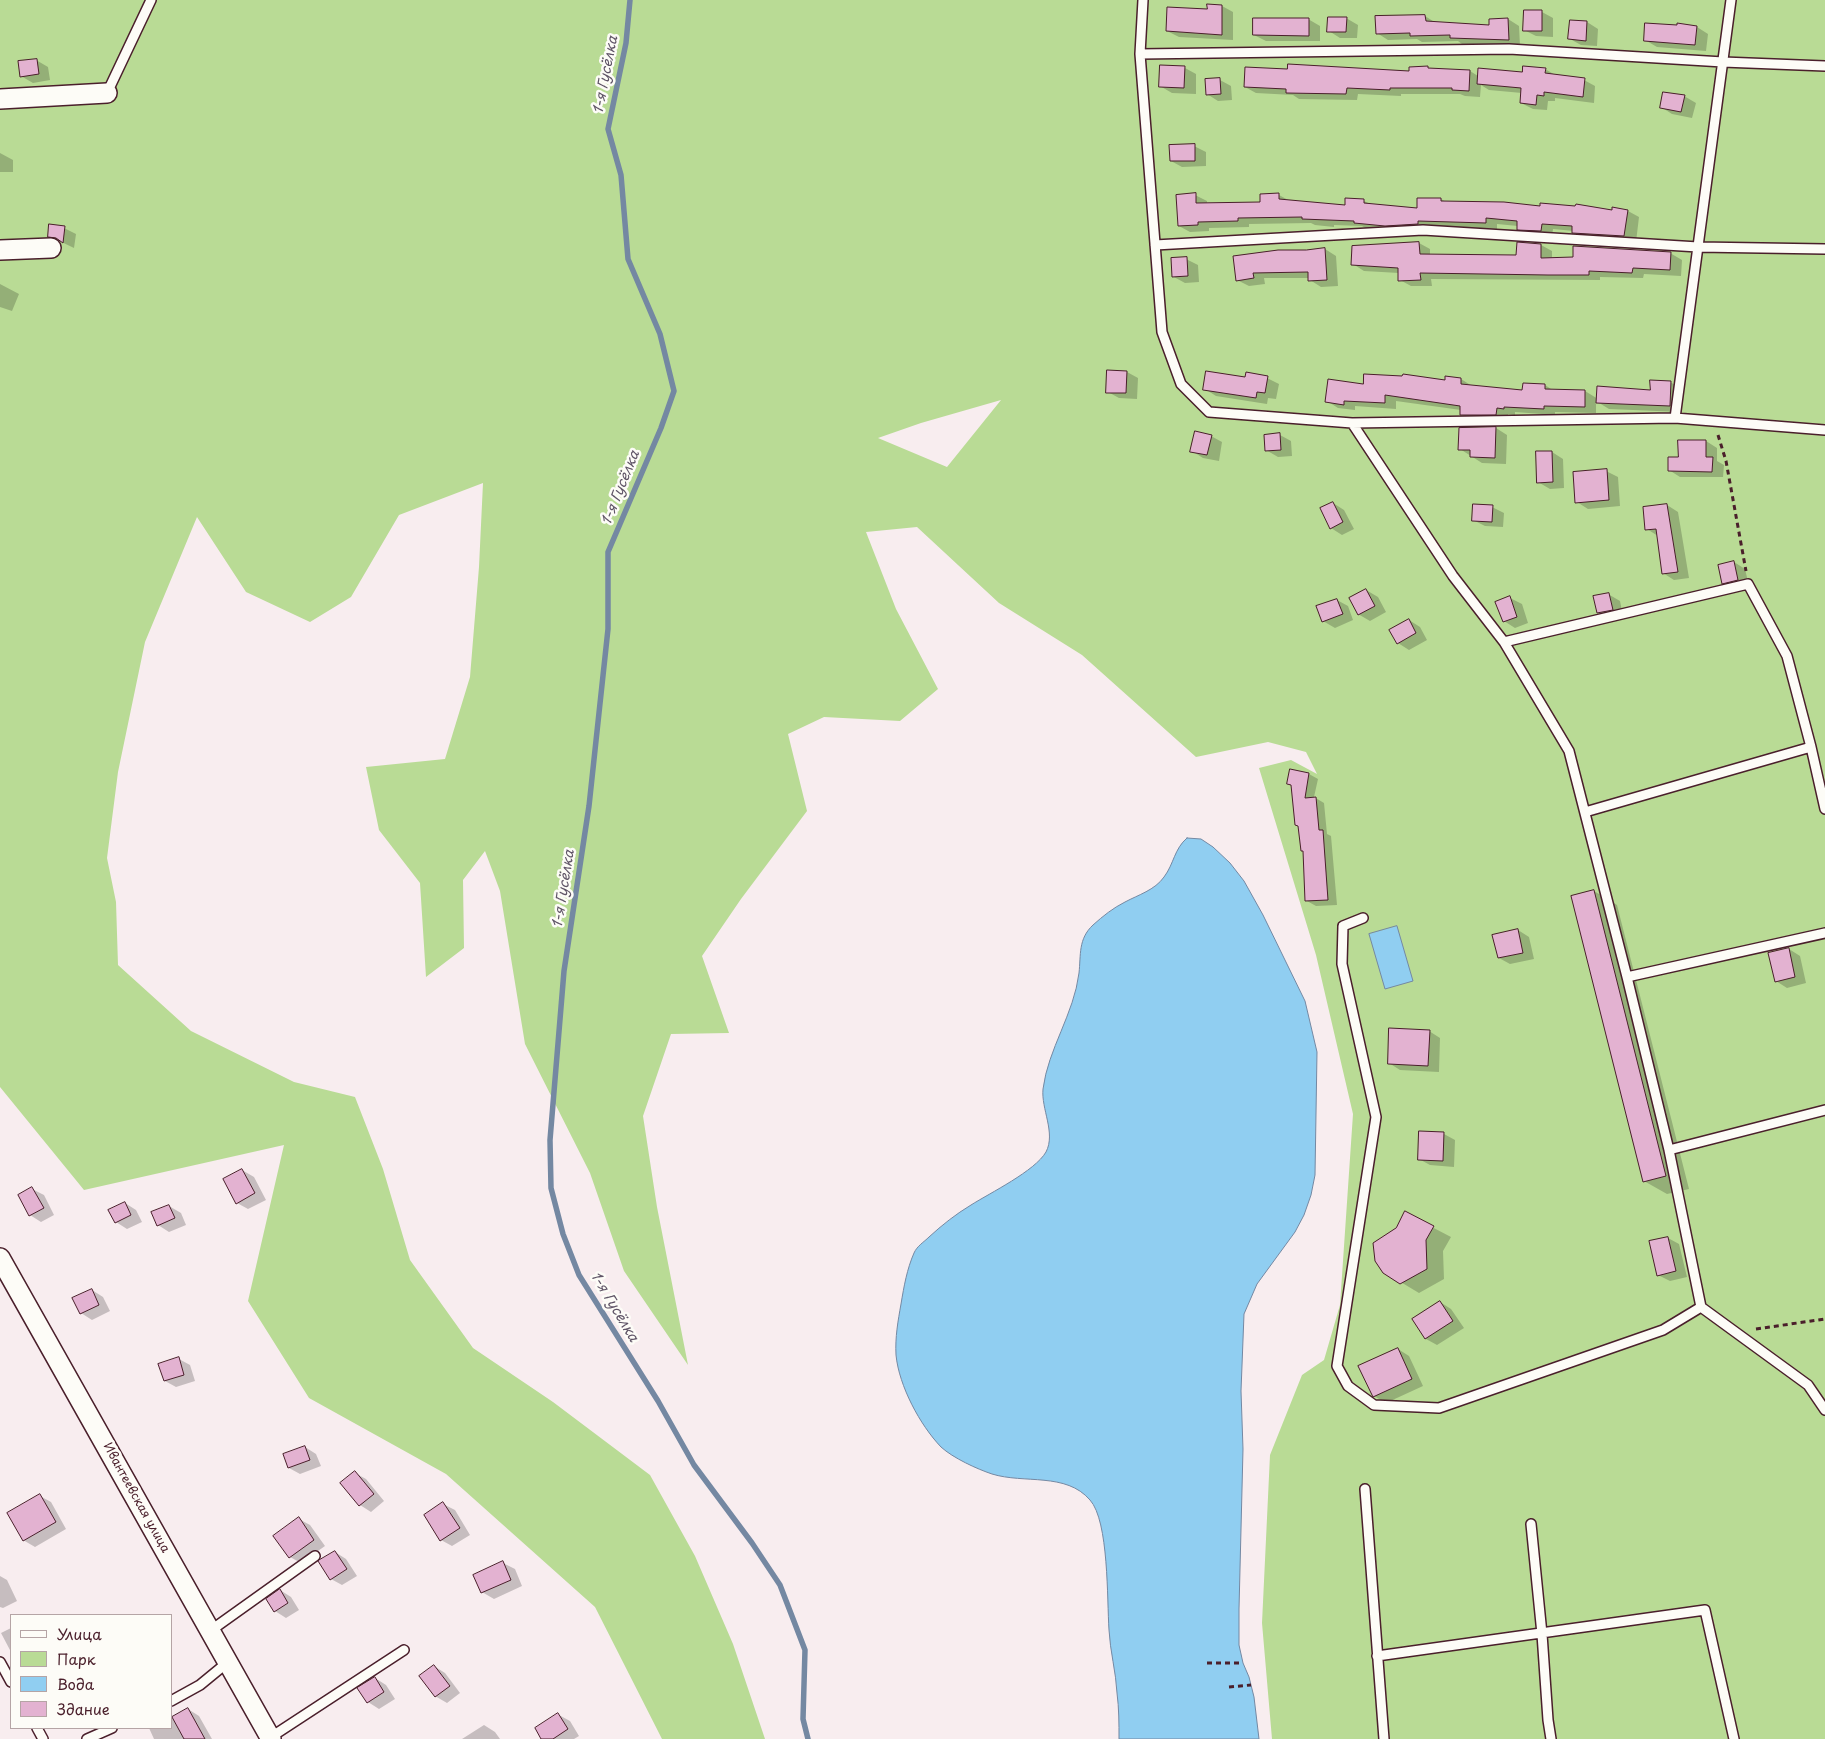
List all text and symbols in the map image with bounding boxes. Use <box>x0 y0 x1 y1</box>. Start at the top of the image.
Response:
water label: 1-я Гусёлка <box>590 35 622 115</box>
water label: 1-я Гусёлка <box>598 448 644 528</box>
water label: 1-я Гусёлка <box>550 849 578 929</box>
water label: 1-я Гусёлка <box>586 1269 642 1345</box>
street label: Ивантеевская улица <box>100 1440 172 1556</box>
legend <box>10 1614 172 1729</box>
text: Улица <box>57 1622 102 1645</box>
text: Парк <box>57 1647 96 1670</box>
text: Вода <box>57 1672 94 1695</box>
text: Здание <box>57 1697 110 1720</box>

